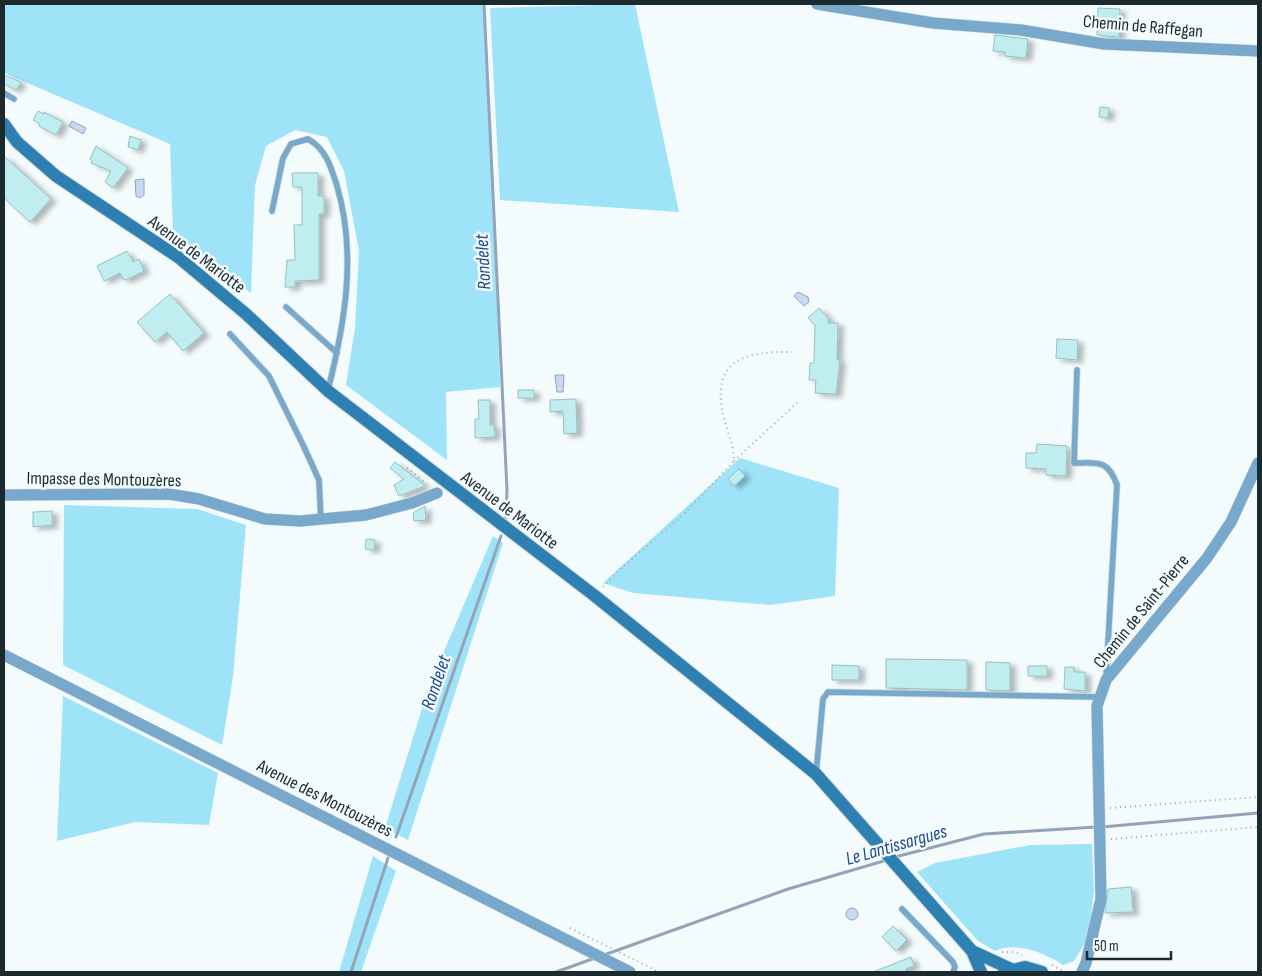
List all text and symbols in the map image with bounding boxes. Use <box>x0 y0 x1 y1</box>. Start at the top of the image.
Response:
street label: Chemin de Raffegan <box>1082 11 1204 42</box>
street label: Avenue de Mariotte <box>143 210 249 298</box>
water label: Rondelet <box>470 232 496 290</box>
street label: Avenue de Mariotte <box>456 466 562 554</box>
street label: Impasse des Montouzères <box>26 468 182 491</box>
street label: Chemin de Saint-Pierre <box>1089 550 1194 672</box>
water label: Rondelet <box>416 651 457 713</box>
street label: Avenue des Montouzères <box>253 755 396 842</box>
water label: Le Lantissargues <box>843 820 950 871</box>
scale bar <box>1087 928 1171 960</box>
text: 50 m <box>1094 937 1119 956</box>

